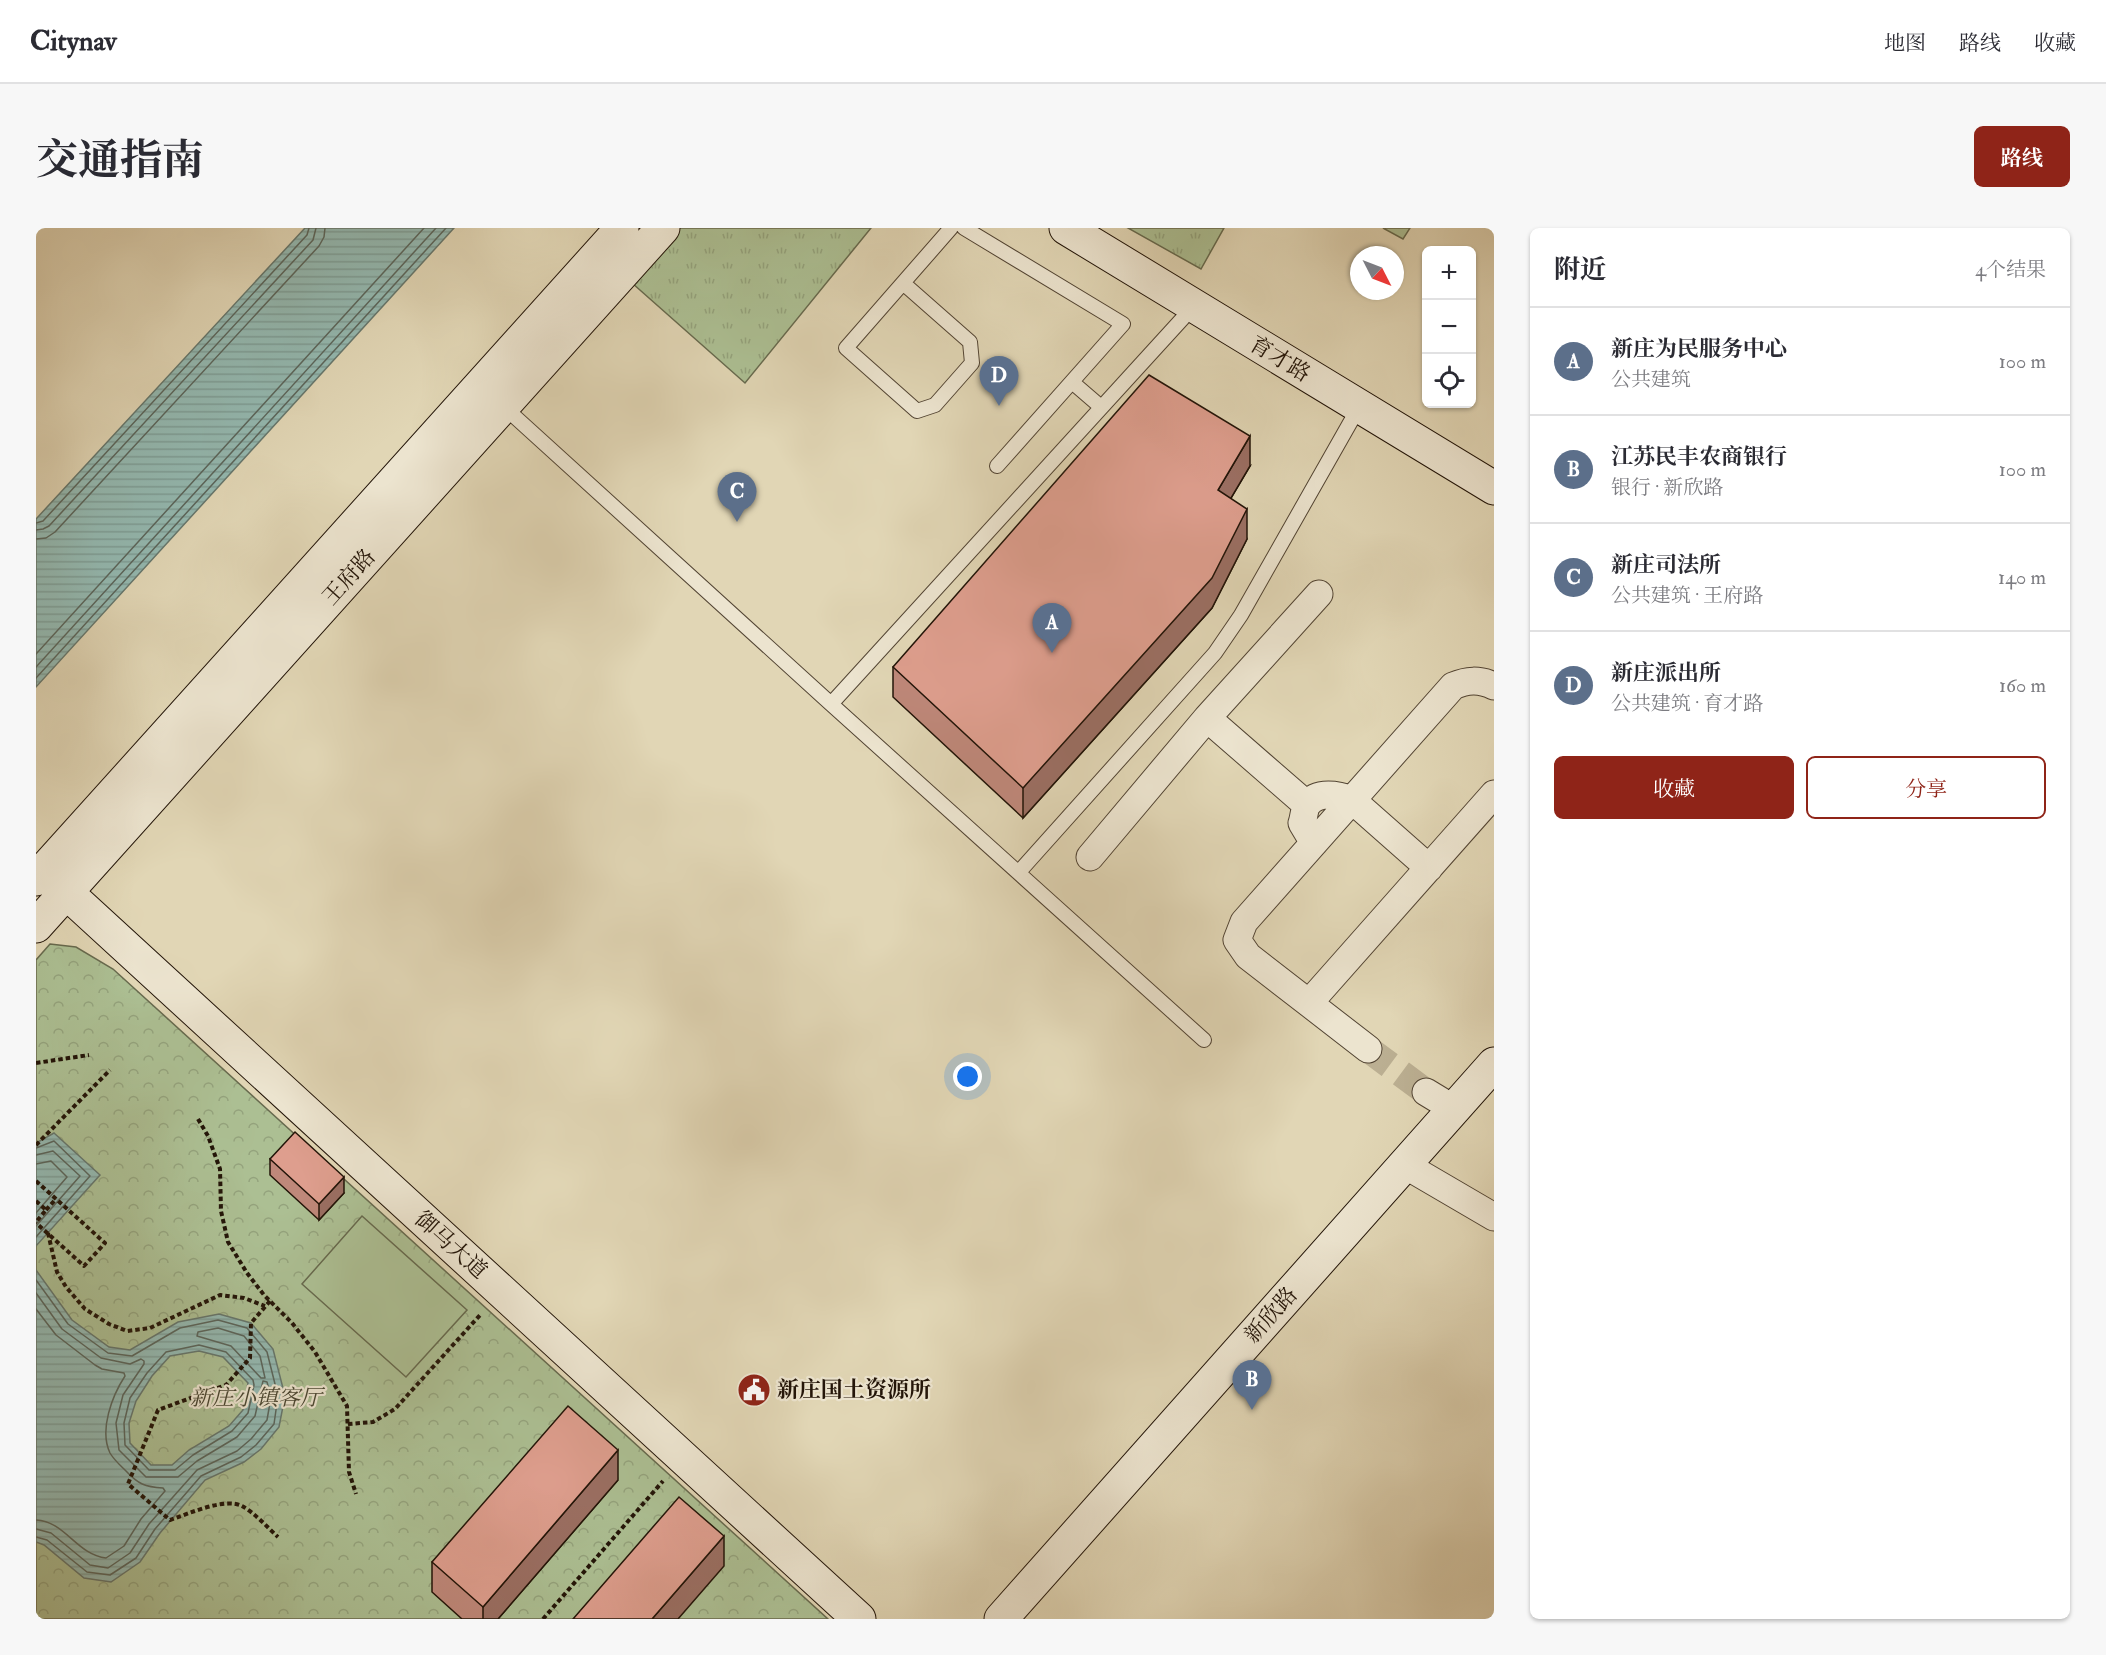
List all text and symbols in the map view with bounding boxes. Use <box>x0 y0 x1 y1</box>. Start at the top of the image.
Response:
text: Citynav <box>30 24 117 59</box>
text: 地图 <box>1884 30 1926 57</box>
text: 路线 <box>1959 30 2001 57</box>
text: 收藏 <box>2034 30 2076 57</box>
button: 路线 <box>1974 126 2070 187</box>
text: 交通指南 <box>36 135 204 187</box>
north arrow <box>1350 246 1404 300</box>
map controls <box>1422 246 1476 408</box>
button: + <box>1422 246 1476 300</box>
text: 附近 <box>1554 254 1606 286</box>
text: 4个结果 <box>1975 257 2046 282</box>
button: − <box>1422 300 1476 354</box>
street label: 育才路 <box>1244 330 1316 388</box>
text: 新庄为民服务中心 <box>1611 335 1787 363</box>
text: A <box>1567 349 1580 374</box>
text: 100 m <box>1999 349 2046 374</box>
button: locate <box>1422 354 1476 408</box>
pin: D <box>980 356 1018 406</box>
text: 公共建筑 <box>1611 367 1691 392</box>
text: 江苏民丰农商银行 <box>1611 443 1787 471</box>
text: B <box>1567 457 1580 482</box>
text: 100 m <box>1999 457 2046 482</box>
pin: C <box>718 472 756 522</box>
text: 银行 · 新欣路 <box>1611 475 1723 500</box>
street label: 王府路 <box>317 543 381 611</box>
text: 新庄司法所 <box>1611 551 1721 579</box>
text: C <box>1566 565 1581 590</box>
text: 140 m <box>1998 565 2046 590</box>
text: 公共建筑 · 王府路 <box>1611 583 1763 608</box>
pin: A <box>1032 604 1072 653</box>
text: 新庄派出所 <box>1611 659 1721 687</box>
text: D <box>1565 673 1582 698</box>
text: 160 m <box>1999 673 2046 698</box>
text: 公共建筑 · 育才路 <box>1611 691 1763 716</box>
button: 收藏 <box>1554 756 1794 819</box>
button: 分享 <box>1806 756 2046 819</box>
your location <box>953 1062 982 1091</box>
street label: 御马大道 <box>409 1205 493 1285</box>
street label: 新欣路 <box>1239 1281 1303 1349</box>
pin: B <box>1232 1360 1272 1410</box>
public building icon: 新庄国土资源所 <box>736 1372 772 1408</box>
place label: 新庄国土资源所 <box>777 1376 931 1404</box>
park label: 新庄小镇客厅 <box>190 1384 326 1412</box>

